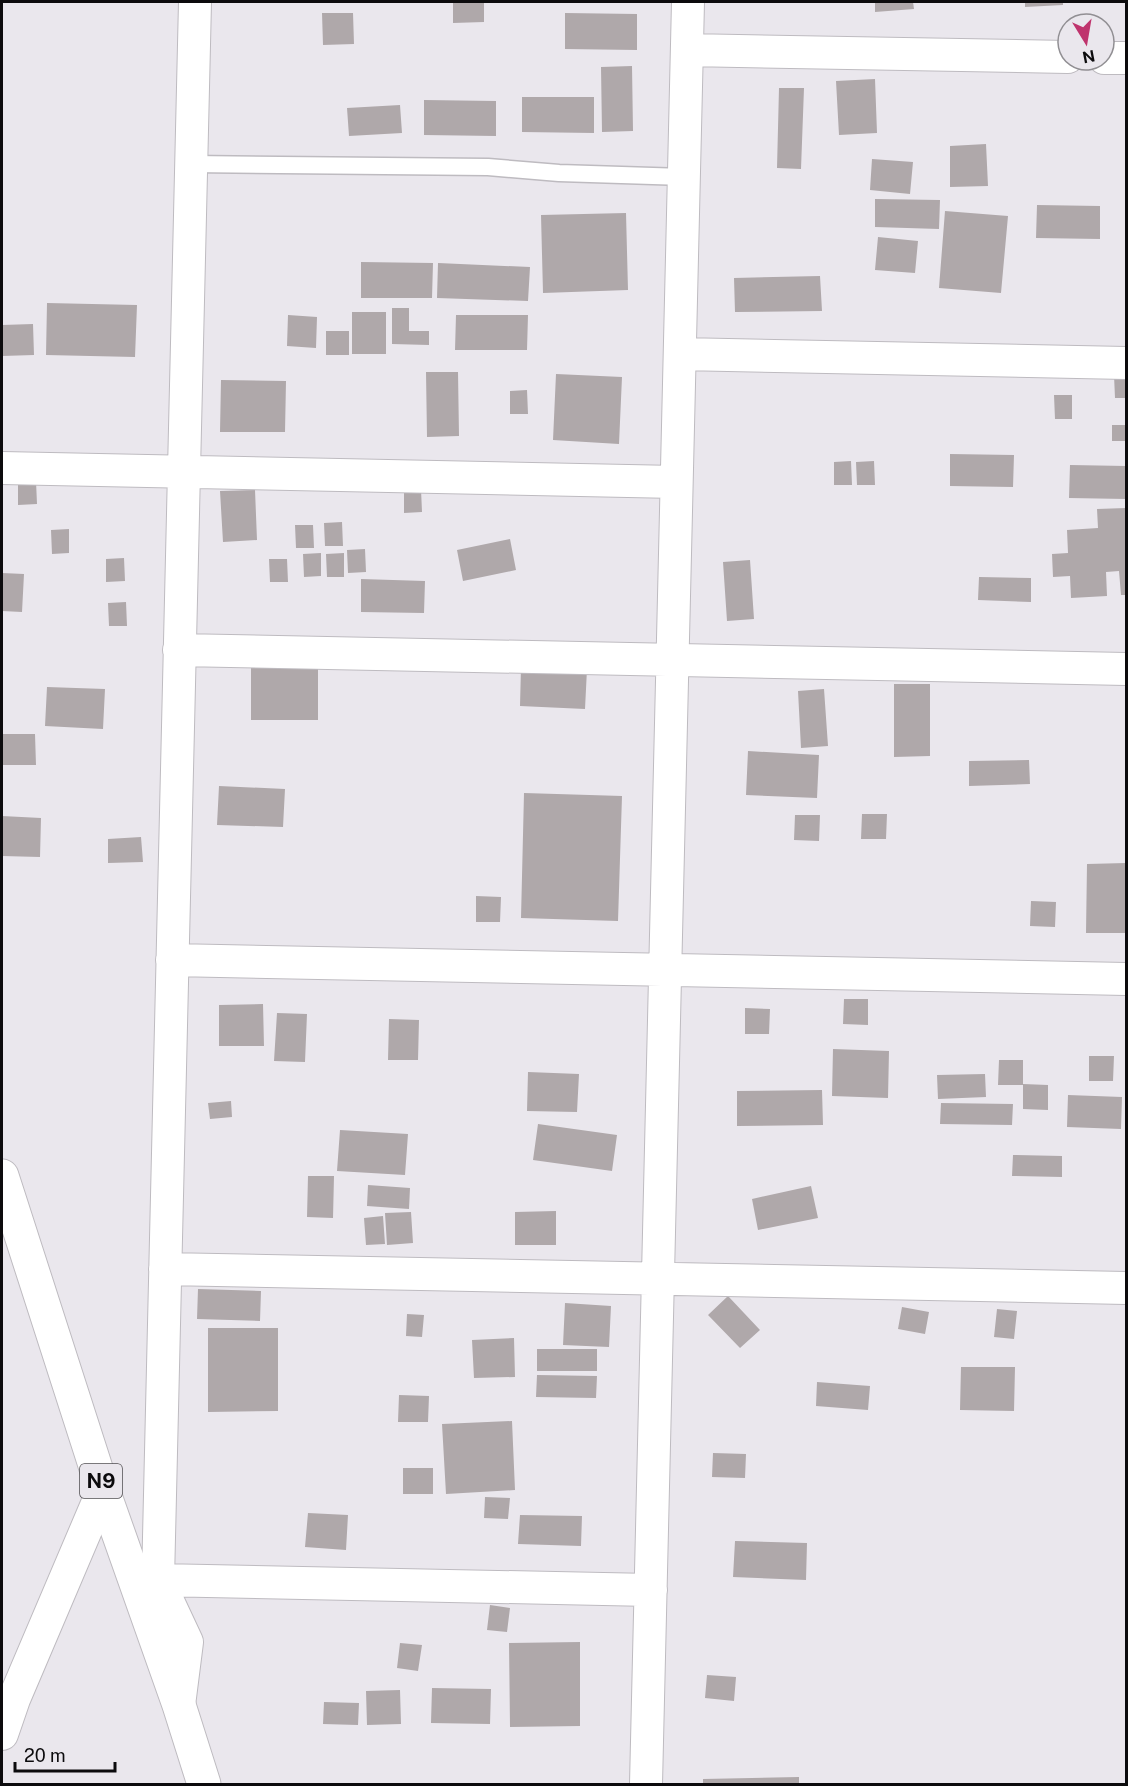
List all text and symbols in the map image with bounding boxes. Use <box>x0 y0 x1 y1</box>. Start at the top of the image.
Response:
north arrow <box>1056 12 1116 72</box>
text: N <box>1081 46 1097 67</box>
road number: N9 <box>80 1464 122 1498</box>
scale bar <box>15 1735 116 1773</box>
text: 20 m <box>24 1745 66 1766</box>

